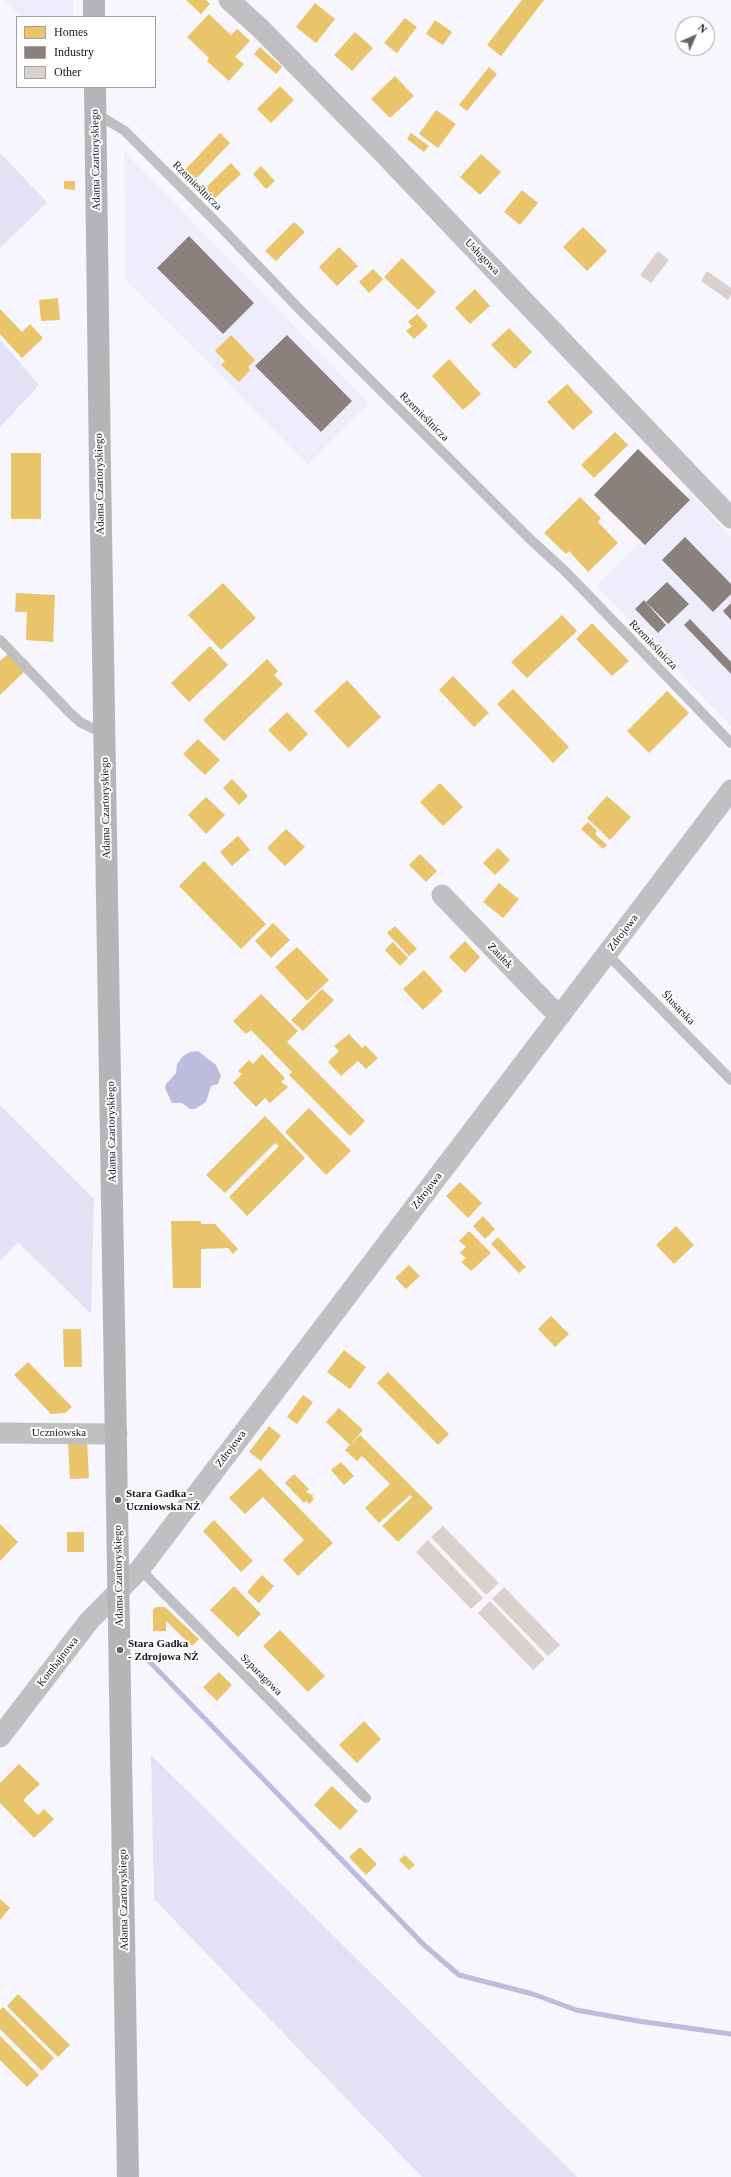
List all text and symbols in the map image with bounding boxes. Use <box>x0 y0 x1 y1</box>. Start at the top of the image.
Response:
legend <box>16 16 156 88</box>
north arrow <box>675 16 715 56</box>
text: N <box>696 21 710 35</box>
text: Homes <box>54 25 88 39</box>
text: Industry <box>54 45 94 59</box>
text: Other <box>54 65 81 79</box>
street label: Adama Czartoryskiego <box>89 109 103 211</box>
street label: Rzemieślnicza <box>170 159 224 213</box>
street label: Usługowa <box>462 236 502 278</box>
street label: Rzemieślnicza <box>397 390 451 444</box>
street label: Adama Czartoryskiego <box>93 433 107 535</box>
street label: Rzemieślnicza <box>626 617 680 673</box>
street label: Adama Czartoryskiego <box>99 757 113 859</box>
street label: Zdrojowa <box>605 912 641 954</box>
street label: Zaułek <box>485 940 515 972</box>
street label: Ślusarska <box>659 988 697 1028</box>
street label: Adama Czartoryskiego <box>105 1081 119 1183</box>
street label: Zdrojowa <box>409 1170 445 1212</box>
street label: Uczniowska <box>32 1426 86 1440</box>
street label: Zdrojowa <box>213 1428 249 1470</box>
place label: Stara Gadka - Uczniowska NŻ <box>126 1487 200 1513</box>
marker: Stara Gadka - Uczniowska NŻ <box>113 1495 123 1505</box>
street label: Adama Czartoryskiego <box>112 1525 126 1627</box>
street label: Kombajnowa <box>35 1635 81 1689</box>
place label: Stara Gadka - Zdrojowa NŻ <box>128 1637 199 1663</box>
marker: Stara Gadka - Zdrojowa NŻ <box>115 1645 125 1655</box>
street label: Szparagowa <box>237 1651 285 1699</box>
street label: Adama Czartoryskiego <box>117 1849 131 1951</box>

